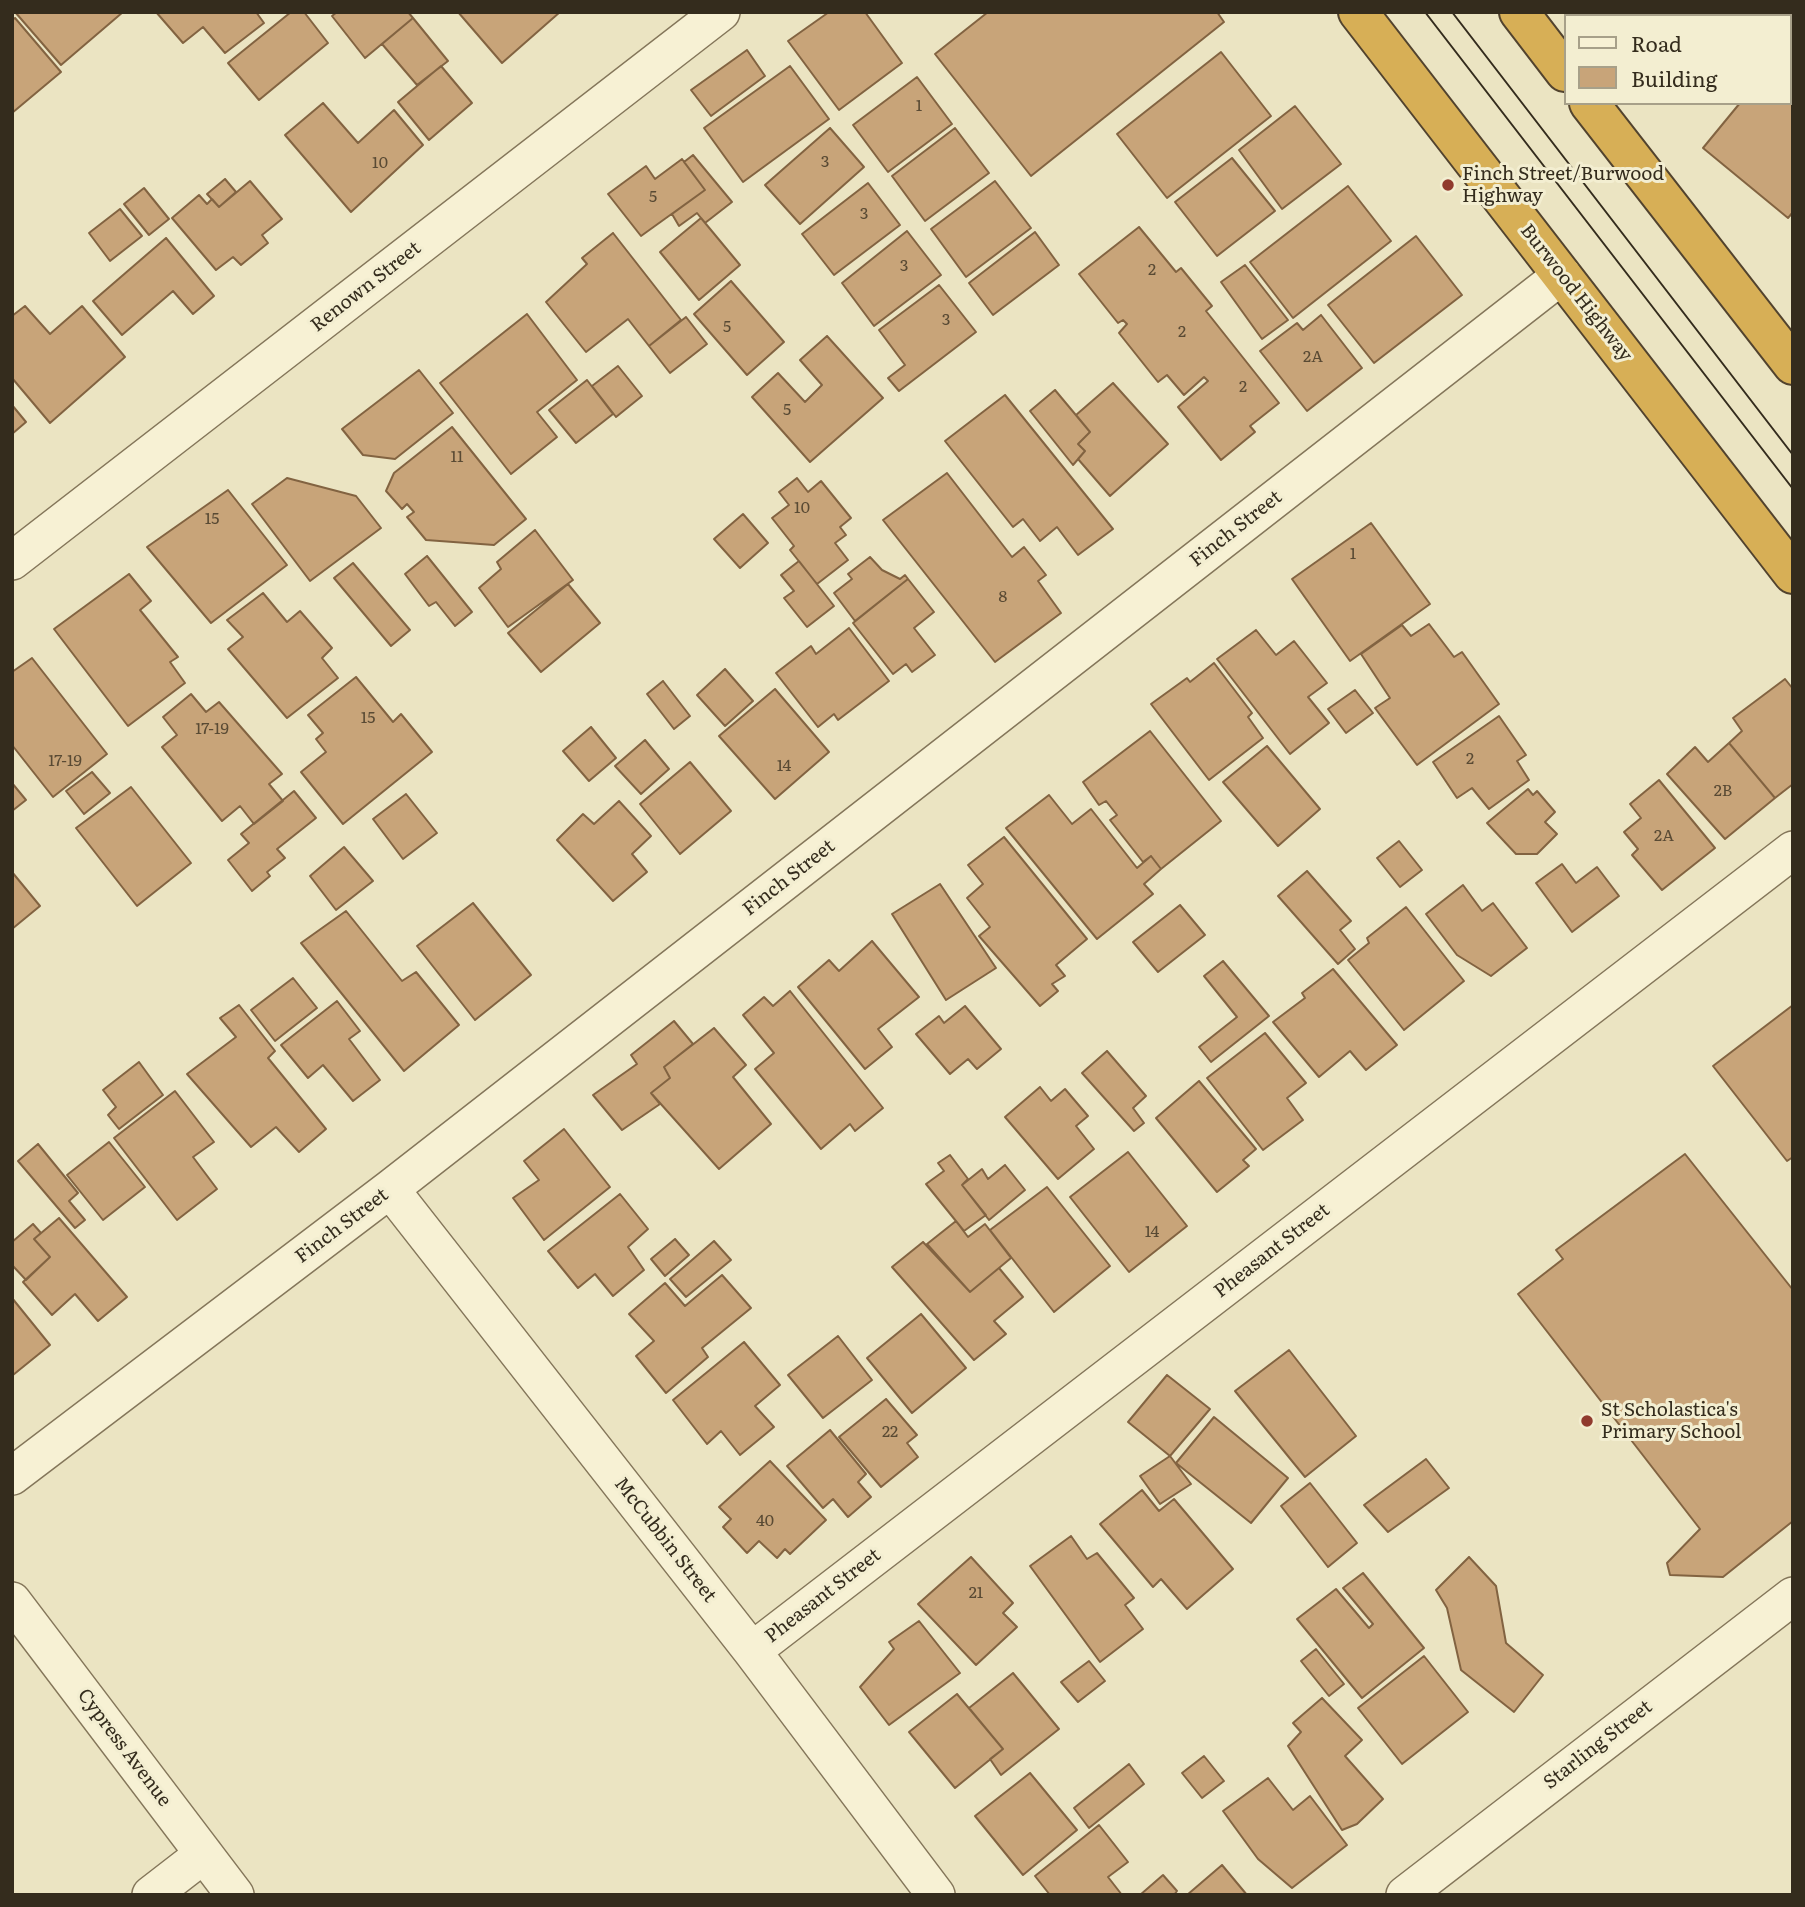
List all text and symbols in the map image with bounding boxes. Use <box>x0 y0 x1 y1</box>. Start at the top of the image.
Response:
legend <box>1563 14 1791 105</box>
text: Road <box>1631 27 1682 58</box>
text: Building <box>1631 62 1717 93</box>
house number: 1 <box>916 96 922 116</box>
house number: 3 <box>821 152 829 172</box>
house number: 10 <box>372 153 388 173</box>
place label: Finch Street/Burwood Highway <box>1462 163 1664 207</box>
marker: Finch Street/Burwood Highway <box>1440 177 1456 193</box>
house number: 5 <box>649 187 657 207</box>
house number: 3 <box>860 204 868 224</box>
street label: Burwood Highway <box>1515 220 1637 366</box>
street label: Renown Street <box>306 237 426 337</box>
house number: 3 <box>900 256 908 276</box>
house number: 2 <box>1148 260 1156 280</box>
house number: 3 <box>942 310 950 330</box>
house number: 5 <box>723 317 731 337</box>
house number: 2 <box>1178 322 1186 342</box>
house number: 2A <box>1303 347 1323 367</box>
house number: 2 <box>1239 377 1247 397</box>
house number: 5 <box>783 400 791 420</box>
house number: 11 <box>450 447 464 467</box>
street label: Finch Street <box>1185 486 1287 572</box>
house number: 10 <box>794 498 810 518</box>
house number: 15 <box>205 509 219 529</box>
house number: 1 <box>1350 544 1356 564</box>
house number: 8 <box>999 587 1007 607</box>
house number: 15 <box>361 708 375 728</box>
house number: 17-19 <box>195 719 229 739</box>
house number: 2 <box>1466 749 1474 769</box>
house number: 17-19 <box>48 751 82 771</box>
house number: 14 <box>777 756 791 776</box>
house number: 2B <box>1714 781 1732 801</box>
house number: 2A <box>1654 826 1674 846</box>
street label: Finch Street <box>738 835 840 921</box>
street label: Finch Street <box>291 1184 393 1268</box>
street label: Pheasant Street <box>1210 1199 1334 1303</box>
house number: 14 <box>1145 1222 1159 1242</box>
place label: St Scholastica's Primary School <box>1601 1399 1741 1443</box>
marker: St Scholastica's Primary School <box>1579 1413 1595 1429</box>
house number: 22 <box>882 1422 898 1442</box>
street label: McCubbin Street <box>609 1473 721 1607</box>
house number: 40 <box>756 1511 774 1531</box>
street label: Pheasant Street <box>761 1544 885 1648</box>
house number: 21 <box>969 1583 983 1603</box>
street label: Cypress Avenue <box>72 1685 176 1811</box>
street label: Starling Street <box>1539 1696 1657 1794</box>

